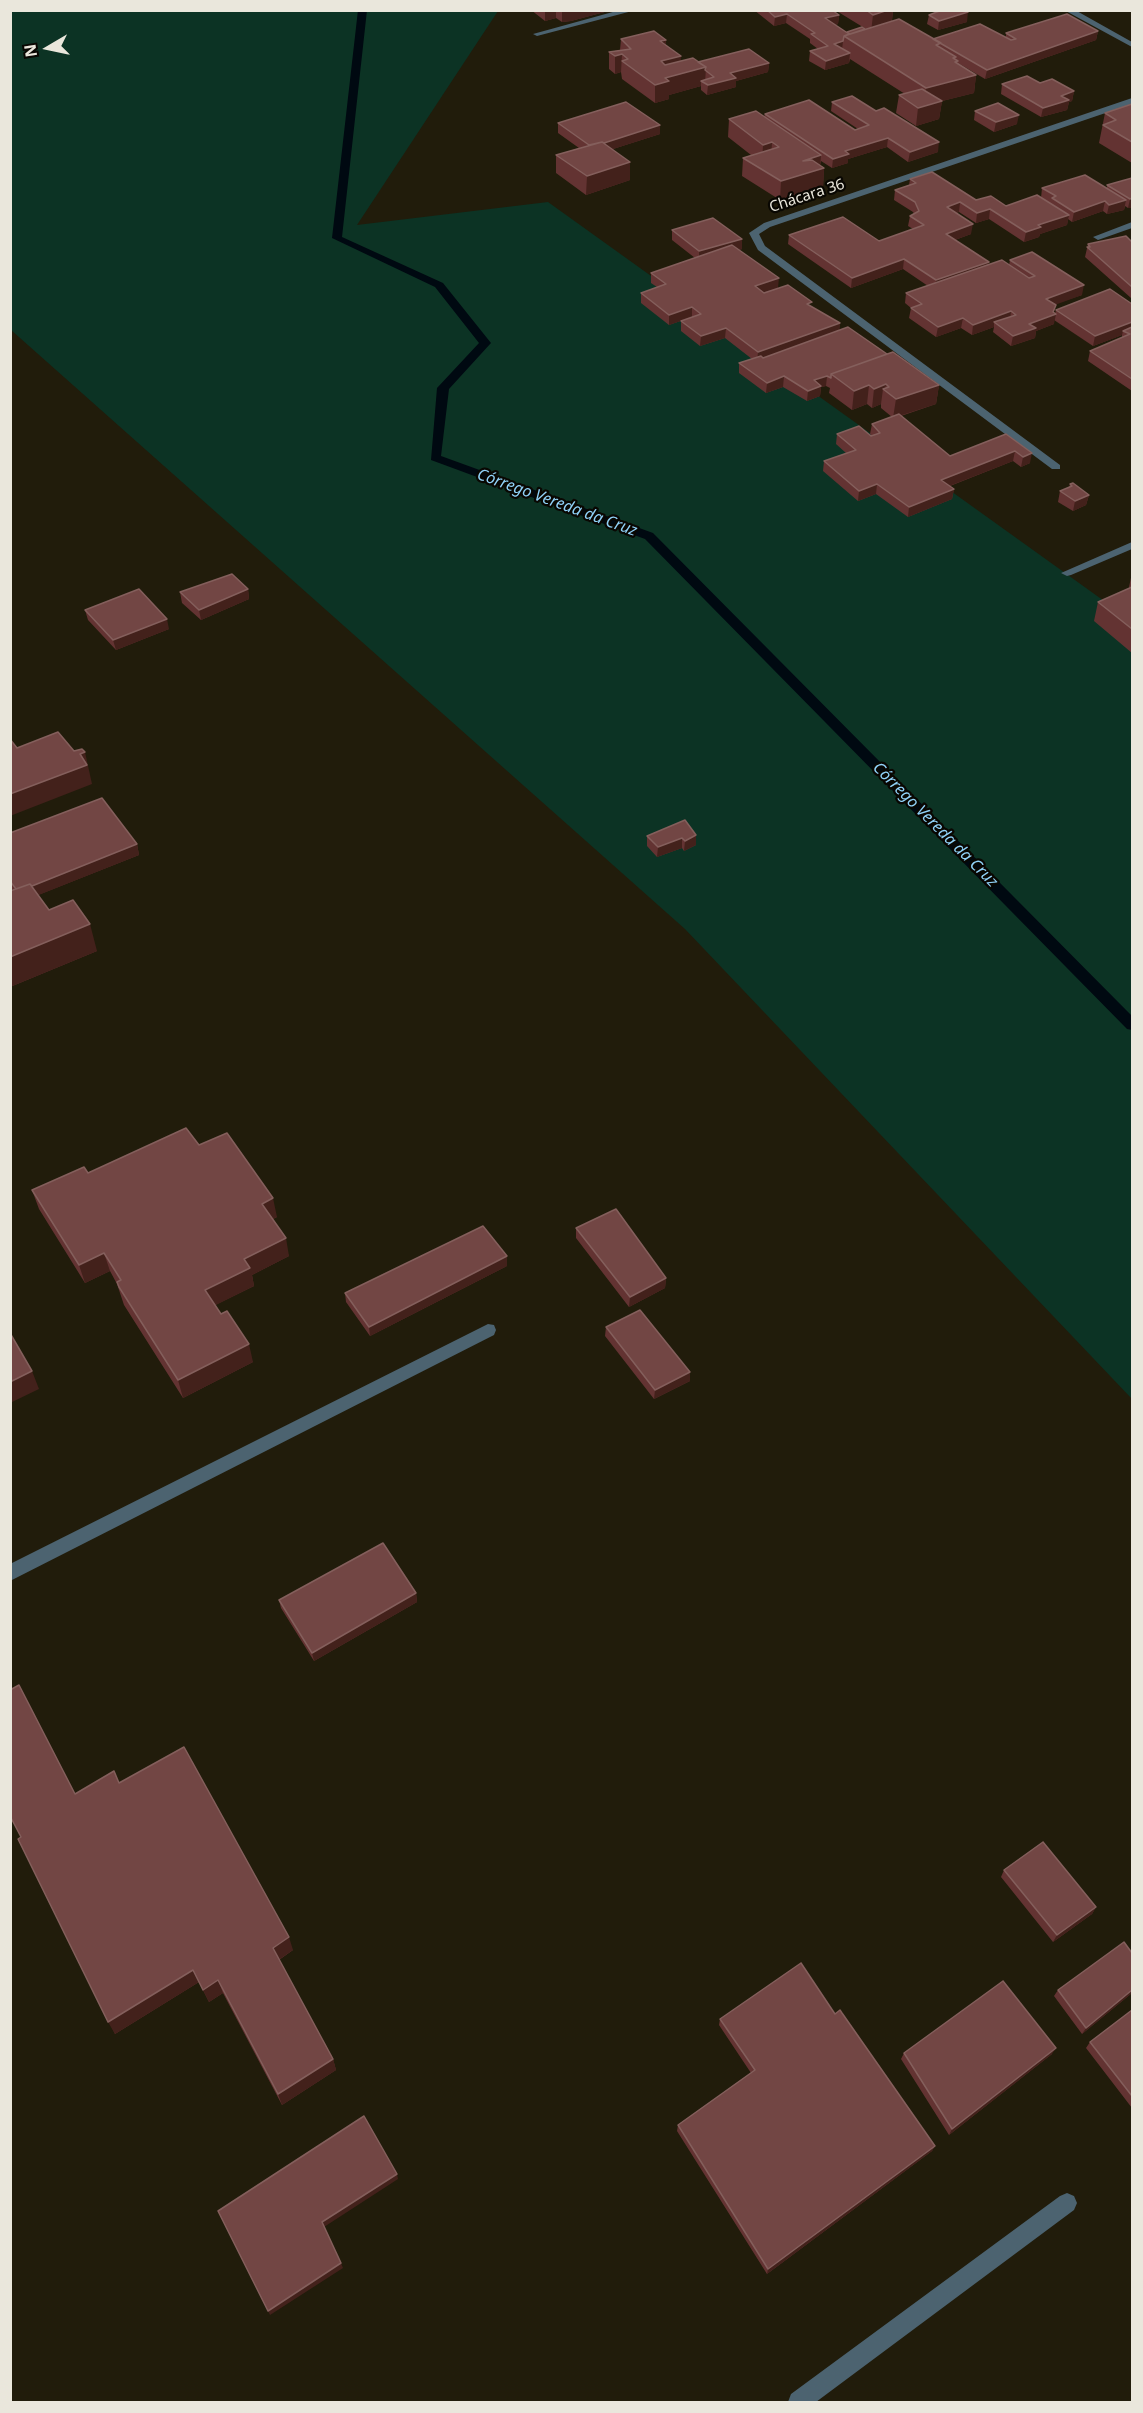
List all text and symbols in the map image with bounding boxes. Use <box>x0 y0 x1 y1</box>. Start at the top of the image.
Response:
north arrow <box>18 18 78 78</box>
text: N <box>18 43 42 59</box>
street label: Chácara 36 <box>767 175 847 217</box>
water label: Córrego Vereda da Cruz <box>474 465 640 541</box>
water label: Córrego Vereda da Cruz <box>868 758 1002 892</box>

